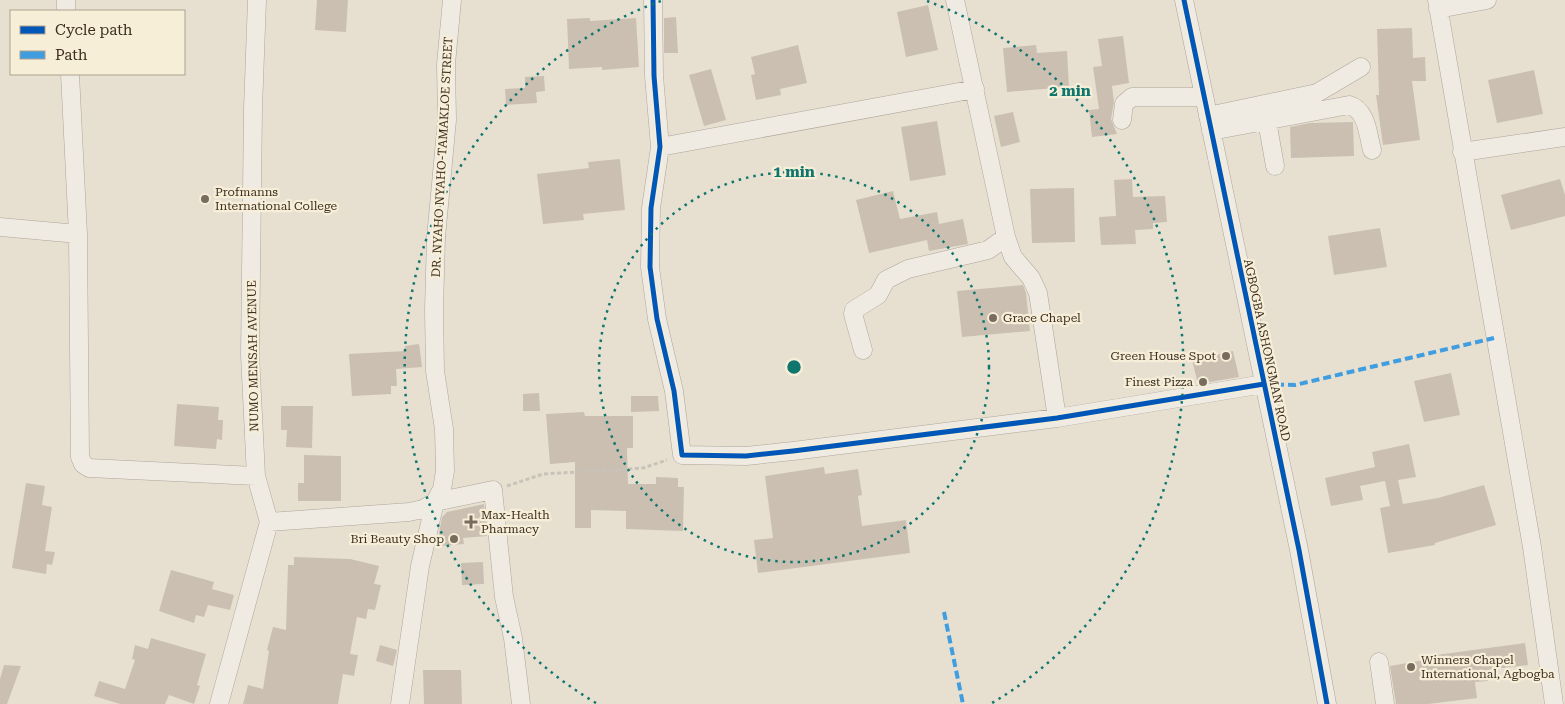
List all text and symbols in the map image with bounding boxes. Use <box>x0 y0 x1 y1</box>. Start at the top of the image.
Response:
legend <box>10 10 185 75</box>
text: Cycle path <box>55 21 133 39</box>
street label: DR. NYAHO NYAHO-TAMAKLOE STREET <box>429 36 455 278</box>
text: Path <box>55 46 88 64</box>
text: 2 min <box>1049 82 1091 100</box>
text: 1 min <box>773 163 815 181</box>
place label: Profmanns International College <box>215 185 337 213</box>
marker: Profmanns International College <box>199 193 211 205</box>
street label: AGBOGBA ASHONGMAN ROAD <box>1241 258 1293 442</box>
street label: NUMO MENSAH AVENUE <box>245 280 261 432</box>
place label: Grace Chapel <box>1003 311 1081 325</box>
marker: Grace Chapel <box>987 312 999 324</box>
place label: Green House Spot <box>1111 349 1217 363</box>
marker: Green House Spot <box>1220 350 1232 362</box>
centre of rings <box>785 358 803 376</box>
place label: Finest Pizza <box>1125 375 1193 389</box>
marker: Finest Pizza <box>1197 376 1209 388</box>
place label: Max-Health Pharmacy <box>481 508 550 536</box>
marker: Max-Health Pharmacy <box>465 516 477 528</box>
place label: Bri Beauty Shop <box>350 532 444 546</box>
marker: Bri Beauty Shop <box>448 533 460 545</box>
place label: Winners Chapel International, Agbogba <box>1421 653 1555 681</box>
marker: Winners Chapel International, Agbogba <box>1405 661 1417 673</box>

